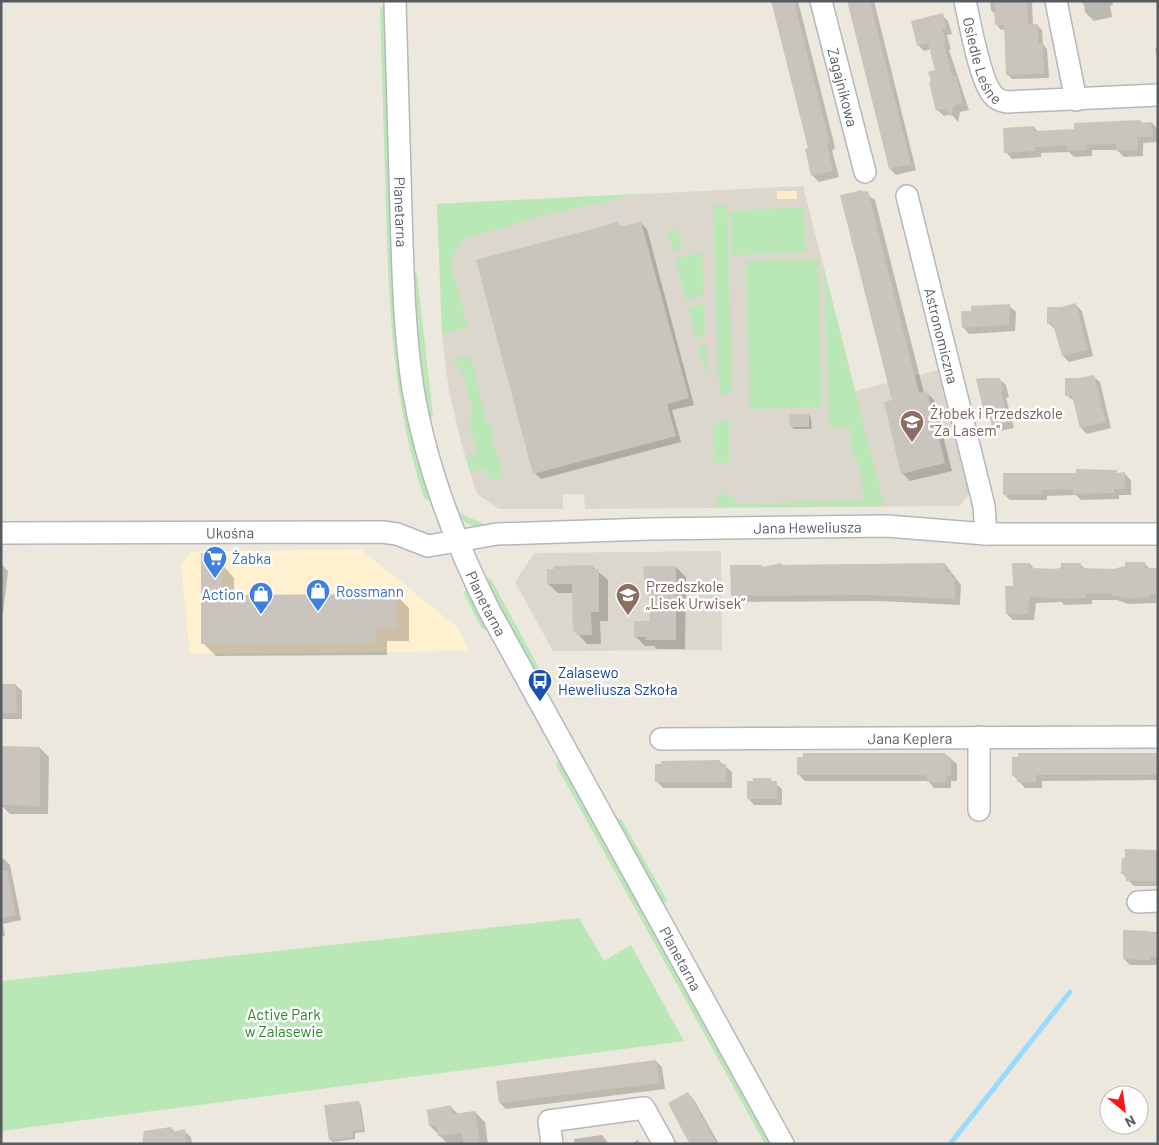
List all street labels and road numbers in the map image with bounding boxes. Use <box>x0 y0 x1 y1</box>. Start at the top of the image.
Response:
street label: Osiedle Leśne <box>960 15 1005 108</box>
street label: Zagajnikowa <box>824 46 862 129</box>
street label: Planetarna <box>391 177 411 247</box>
street label: Astronomiczna <box>921 286 962 386</box>
street label: Jana Heweliusza <box>753 517 862 537</box>
street label: Ukośna <box>206 523 254 541</box>
street label: Planetarna <box>463 568 510 639</box>
street label: Jana Keplera <box>868 729 952 747</box>
street label: Planetarna <box>656 923 706 994</box>

